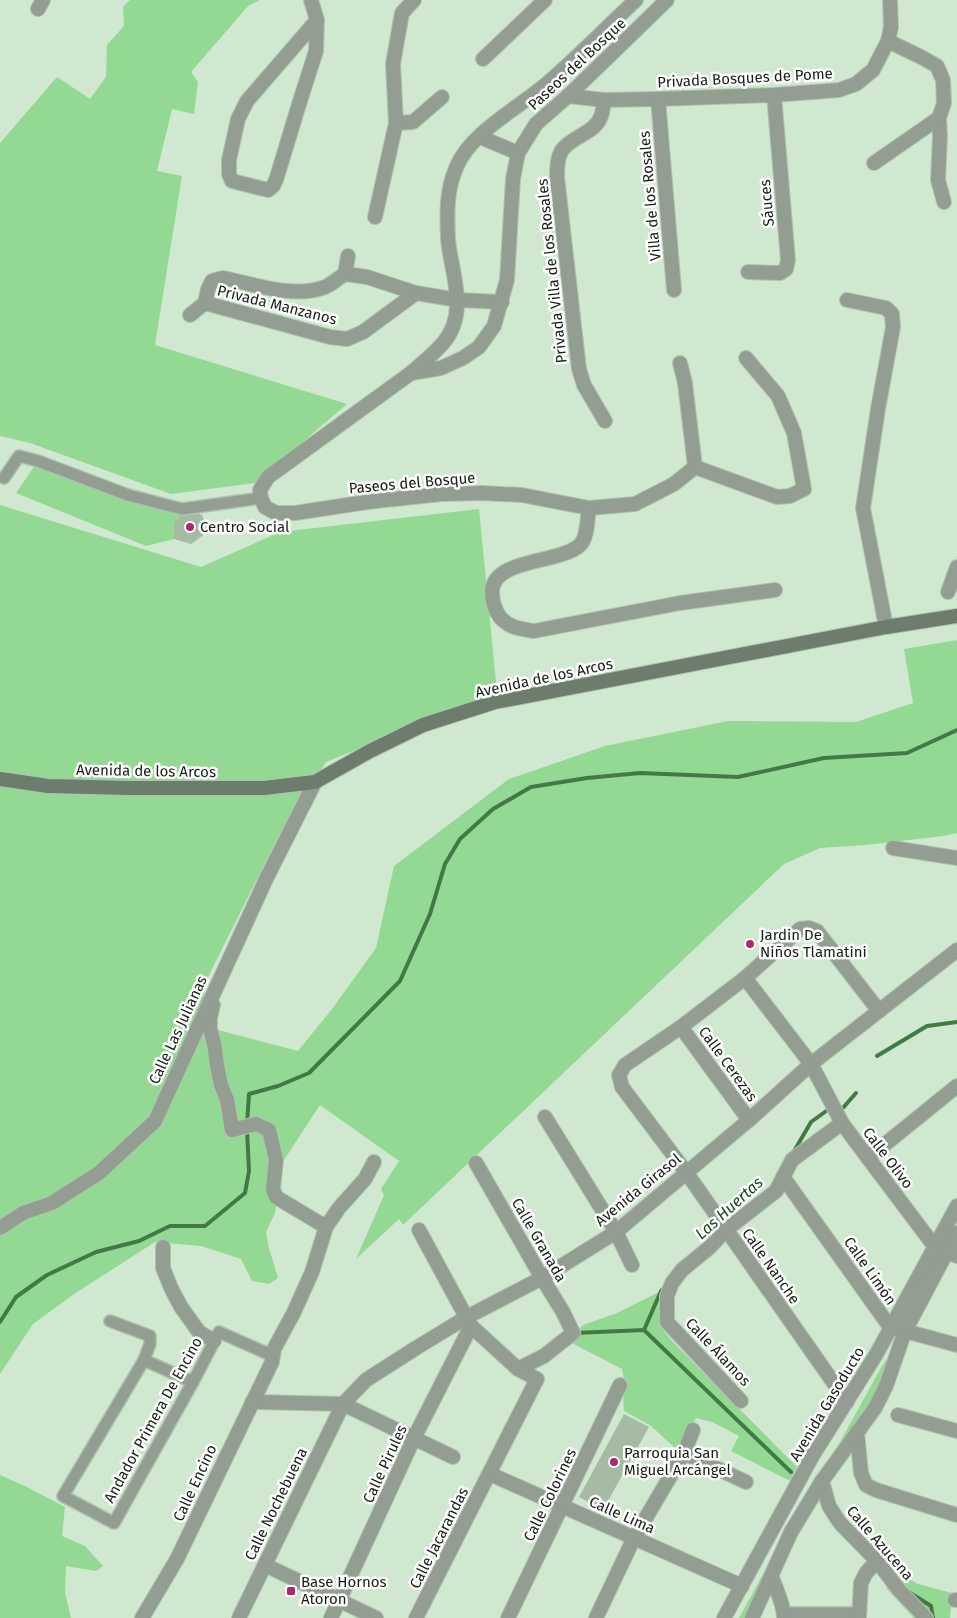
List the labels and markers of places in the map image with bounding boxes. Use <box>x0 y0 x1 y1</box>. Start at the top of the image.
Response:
place label: Centro Social <box>200 518 290 536</box>
marker: Centro Social <box>184 521 196 533</box>
place label: Jardin De Niños Tlamatini <box>760 926 867 961</box>
marker: Jardin De Niños Tlamatini <box>744 938 756 950</box>
place label: Parroquia San Miguel Arcángel <box>624 1444 731 1479</box>
marker: Parroquia San Miguel Arcángel <box>608 1456 620 1468</box>
place label: Base Hornos Atoron <box>301 1573 387 1608</box>
marker: Base Hornos Atoron <box>285 1585 297 1597</box>

